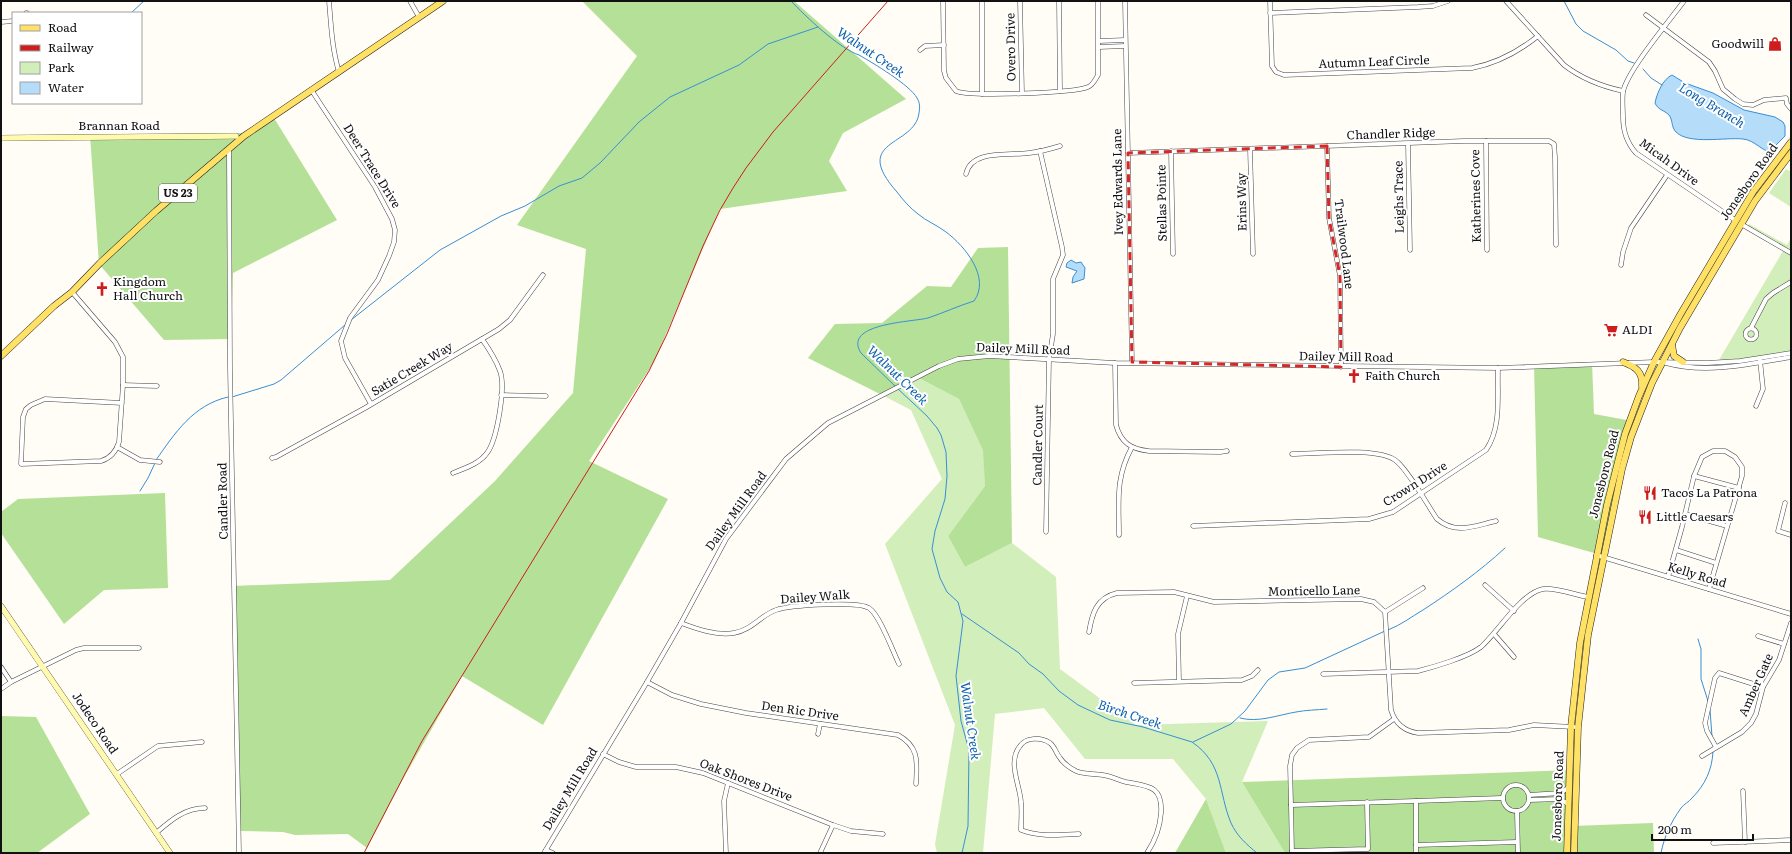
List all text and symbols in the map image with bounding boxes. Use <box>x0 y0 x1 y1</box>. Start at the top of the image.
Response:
legend <box>12 12 142 104</box>
street label: Overo Drive <box>1000 13 1020 81</box>
text: Road <box>48 18 78 36</box>
water label: Walnut Creek <box>833 22 910 82</box>
place label: Goodwill <box>1711 34 1764 52</box>
shop icon: Goodwill <box>1767 36 1783 52</box>
text: Railway <box>48 38 94 56</box>
street label: Autumn Leaf Circle <box>1318 50 1430 72</box>
text: Park <box>48 58 75 76</box>
water label: Long Branch <box>1676 77 1749 132</box>
text: Water <box>48 78 84 96</box>
street label: Brannan Road <box>78 116 160 134</box>
street label: Deer Trace Drive <box>340 120 406 211</box>
street label: Chandler Ridge <box>1346 122 1436 144</box>
street label: Ivey Edwards Lane <box>1107 128 1127 236</box>
street label: Micah Drive <box>1636 133 1703 189</box>
street label: Jonesboro Road <box>1715 139 1782 224</box>
street label: Katherines Cove <box>1465 149 1485 243</box>
street label: Leighs Trace <box>1388 160 1408 234</box>
street label: Stellas Pointe <box>1151 164 1171 242</box>
street label: Erins Way <box>1231 172 1251 231</box>
road number: US 23 <box>159 184 197 202</box>
street label: Trailwood Lane <box>1331 198 1359 290</box>
place label: Kingdom Hall Church <box>113 272 183 304</box>
church icon: Kingdom Hall Church <box>94 281 110 297</box>
place label: ALDI <box>1622 320 1653 338</box>
supermarket icon: ALDI <box>1603 322 1619 338</box>
street label: Satie Creek Way <box>367 337 456 400</box>
street label: Dailey Mill Road <box>976 337 1071 359</box>
water label: Walnut Creek <box>864 341 934 409</box>
street label: Dailey Mill Road <box>1299 346 1394 366</box>
place label: Faith Church <box>1365 366 1440 384</box>
church icon: Faith Church <box>1346 368 1362 384</box>
street label: Candler Court <box>1027 404 1047 486</box>
street label: Jonesboro Road <box>1583 427 1623 520</box>
street label: Crown Drive <box>1379 456 1450 510</box>
street label: Candler Road <box>212 462 232 540</box>
street label: Dailey Mill Road <box>700 466 771 554</box>
place label: Tacos La Patrona <box>1661 483 1758 501</box>
restaurant icon: Tacos La Patrona <box>1642 485 1658 501</box>
place label: Little Caesars <box>1656 507 1734 525</box>
restaurant icon: Little Caesars <box>1637 509 1653 525</box>
street label: Kelly Road <box>1666 557 1730 592</box>
street label: Monticello Lane <box>1268 580 1360 600</box>
street label: Dailey Walk <box>780 585 851 607</box>
street label: Amber Gate <box>1733 650 1777 719</box>
water label: Walnut Creek <box>957 681 986 762</box>
street label: Jodeco Road <box>68 688 124 758</box>
water label: Birch Creek <box>1096 694 1165 733</box>
street label: Den Ric Drive <box>760 696 840 724</box>
street label: Dailey Mill Road <box>537 743 601 834</box>
street label: Jonesboro Road <box>1546 750 1568 842</box>
street label: Oak Shores Drive <box>697 753 795 805</box>
scale bar <box>1652 816 1753 842</box>
text: 200 m <box>1658 820 1692 838</box>

